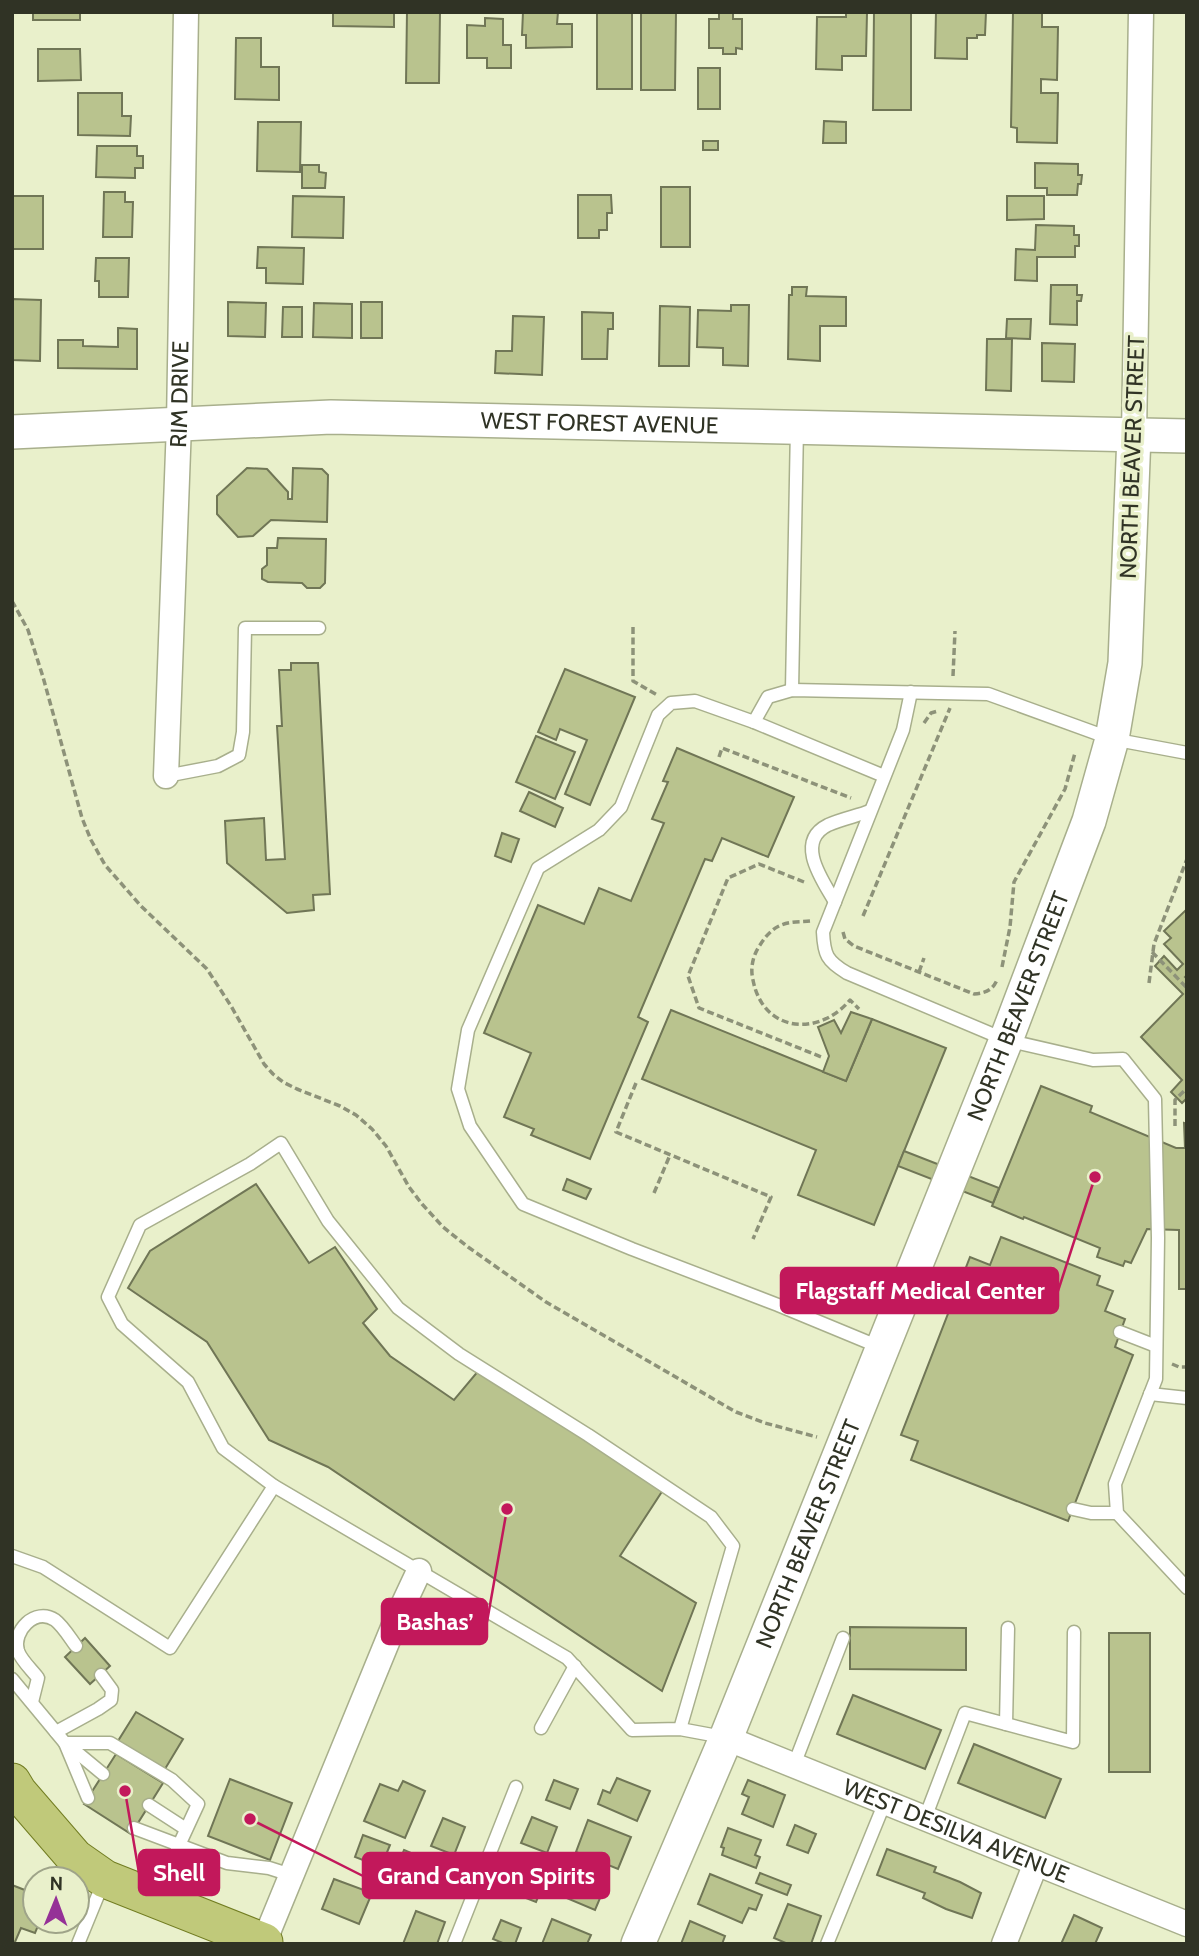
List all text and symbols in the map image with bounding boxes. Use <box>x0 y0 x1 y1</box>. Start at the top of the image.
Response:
street label: NORTH BEAVER STREET <box>1114 335 1150 579</box>
street label: RIM DRIVE <box>164 341 194 448</box>
street label: WEST FOREST AVENUE <box>480 406 719 440</box>
street label: NORTH BEAVER STREET <box>961 887 1075 1125</box>
callout: Flagstaff Medical Center <box>781 1268 1058 1313</box>
text: Flagstaff Medical Center <box>795 1276 1045 1305</box>
street label: NORTH BEAVER STREET <box>750 1415 866 1652</box>
callout: Bashas’ <box>382 1599 487 1644</box>
text: Bashas’ <box>396 1607 474 1636</box>
street label: WEST DESILVA AVENUE <box>839 1773 1073 1889</box>
callout: Shell <box>139 1850 219 1895</box>
callout: Grand Canyon Spirits <box>363 1853 609 1898</box>
text: Shell <box>153 1858 205 1887</box>
text: Grand Canyon Spirits <box>377 1861 595 1890</box>
north arrow <box>21 1865 91 1935</box>
text: N <box>49 1872 63 1895</box>

